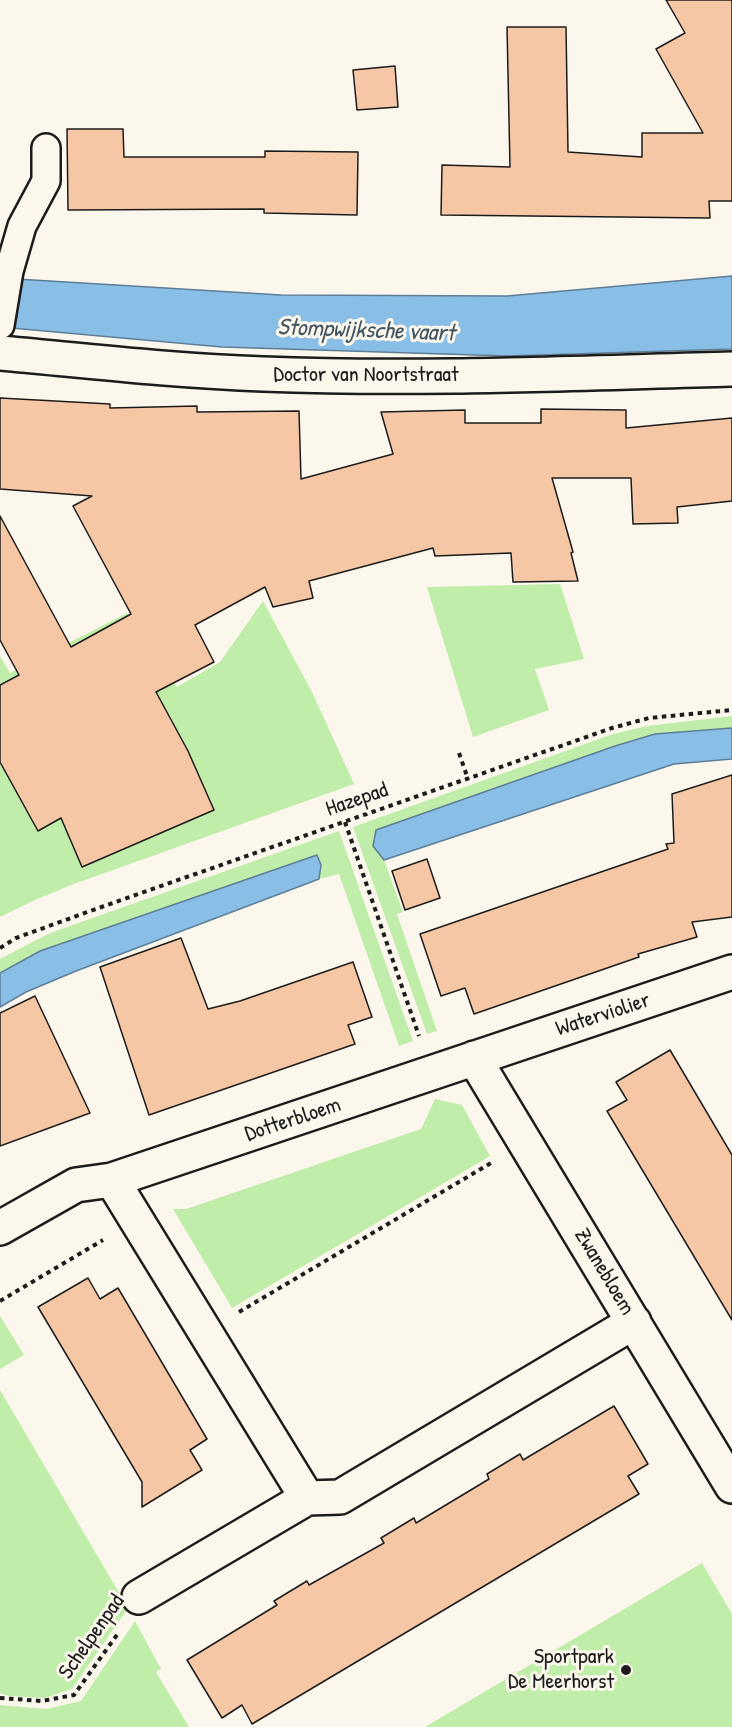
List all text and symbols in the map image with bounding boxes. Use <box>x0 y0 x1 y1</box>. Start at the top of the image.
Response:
water label: Stompwijksche vaart <box>277 314 455 348</box>
street label: Doctor van Noortstraat <box>273 362 459 388</box>
street label: Hazepad <box>323 777 391 823</box>
street label: Waterviolier <box>553 987 653 1043</box>
street label: Dotterbloem <box>242 1092 344 1148</box>
street label: Zwanebloem <box>568 1224 640 1320</box>
street label: Schelpenpad <box>53 1590 131 1684</box>
place label: Sportpark De Meerhorst <box>508 1644 614 1696</box>
marker: Sportpark De Meerhorst <box>619 1663 633 1677</box>

